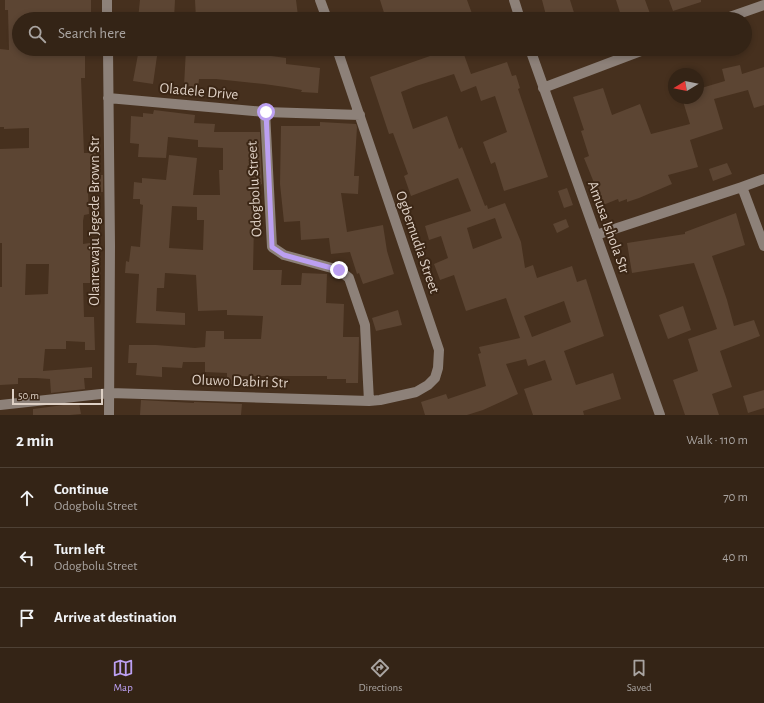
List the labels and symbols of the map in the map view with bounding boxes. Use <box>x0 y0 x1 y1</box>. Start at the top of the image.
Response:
north arrow <box>668 68 704 104</box>
street label: Oladele Drive <box>159 81 239 102</box>
route start <box>257 103 275 121</box>
street label: Olanrewaju Jegede Brown Str <box>87 136 102 306</box>
street label: Odogbolu Street <box>244 140 265 237</box>
street label: Amusa Ishola Str <box>585 179 632 276</box>
street label: Ogbemudia Street <box>393 189 442 295</box>
route end <box>330 261 348 279</box>
street label: Oluwo Dabiri Str <box>192 372 288 391</box>
scale bar <box>12 387 103 406</box>

